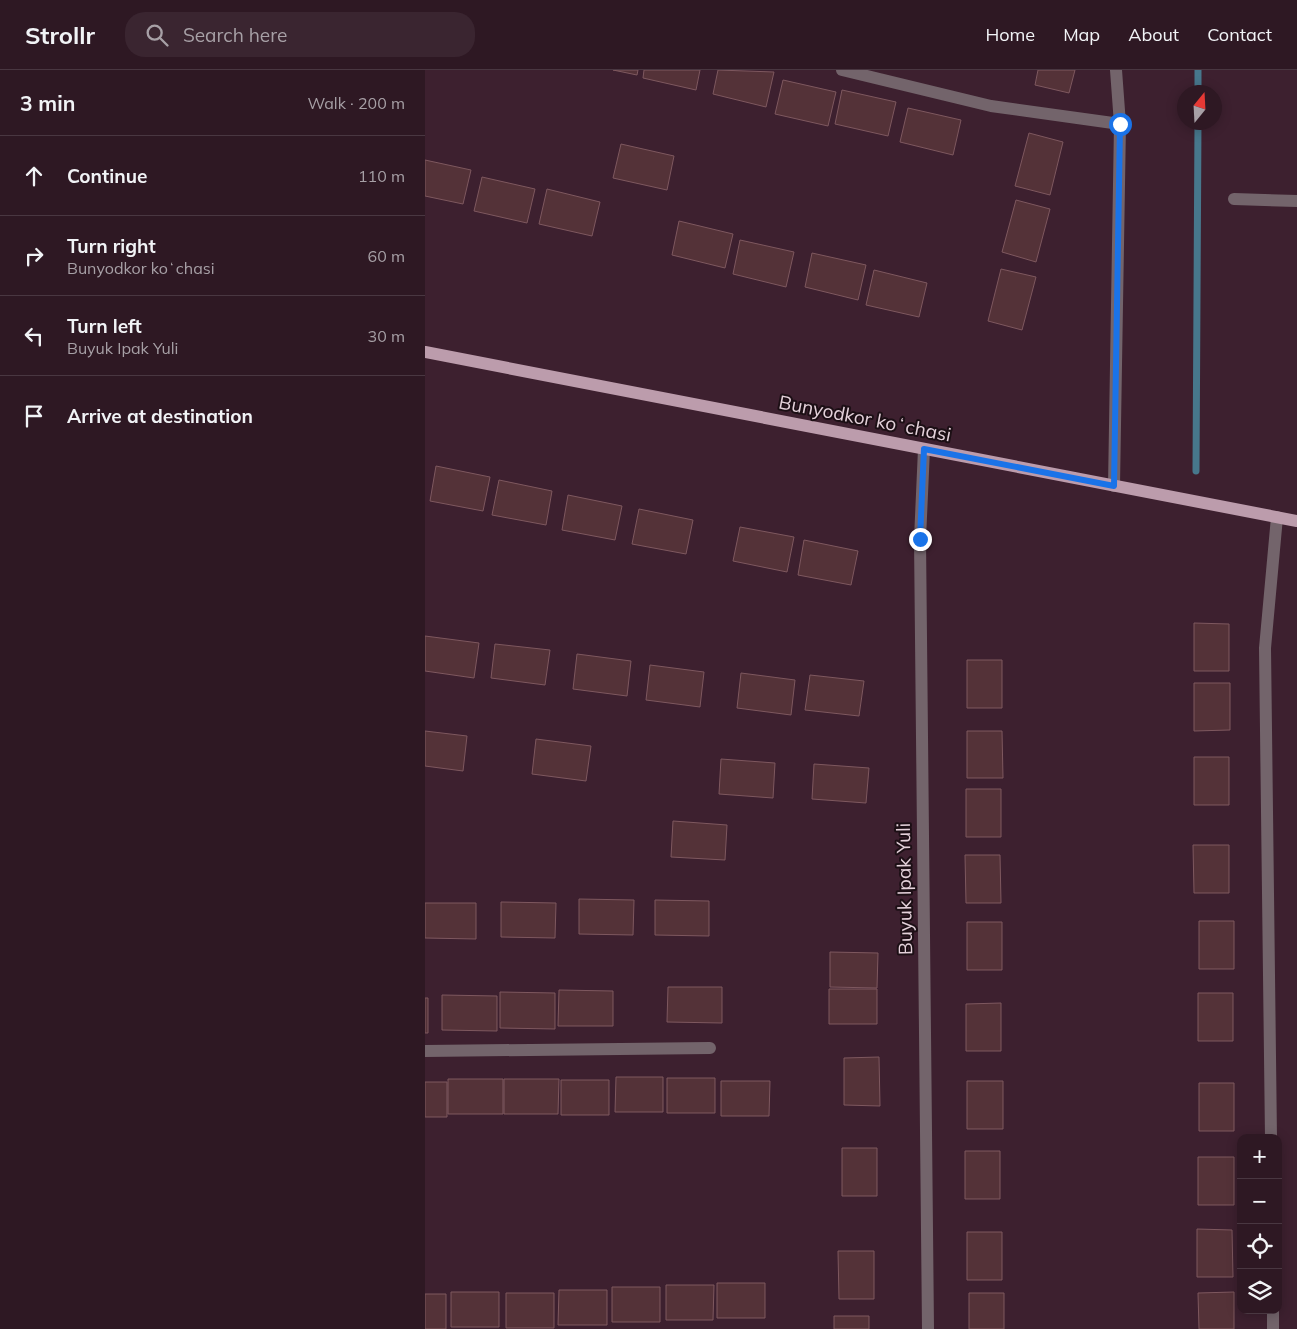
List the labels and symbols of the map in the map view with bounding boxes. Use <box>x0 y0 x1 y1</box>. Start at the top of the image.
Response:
north arrow <box>1177 85 1222 130</box>
route start <box>1109 113 1132 136</box>
street label: Bunyodkor koʻchasi <box>777 390 953 446</box>
route end <box>909 528 932 551</box>
street label: Buyuk Ipak Yuli <box>891 823 917 955</box>

